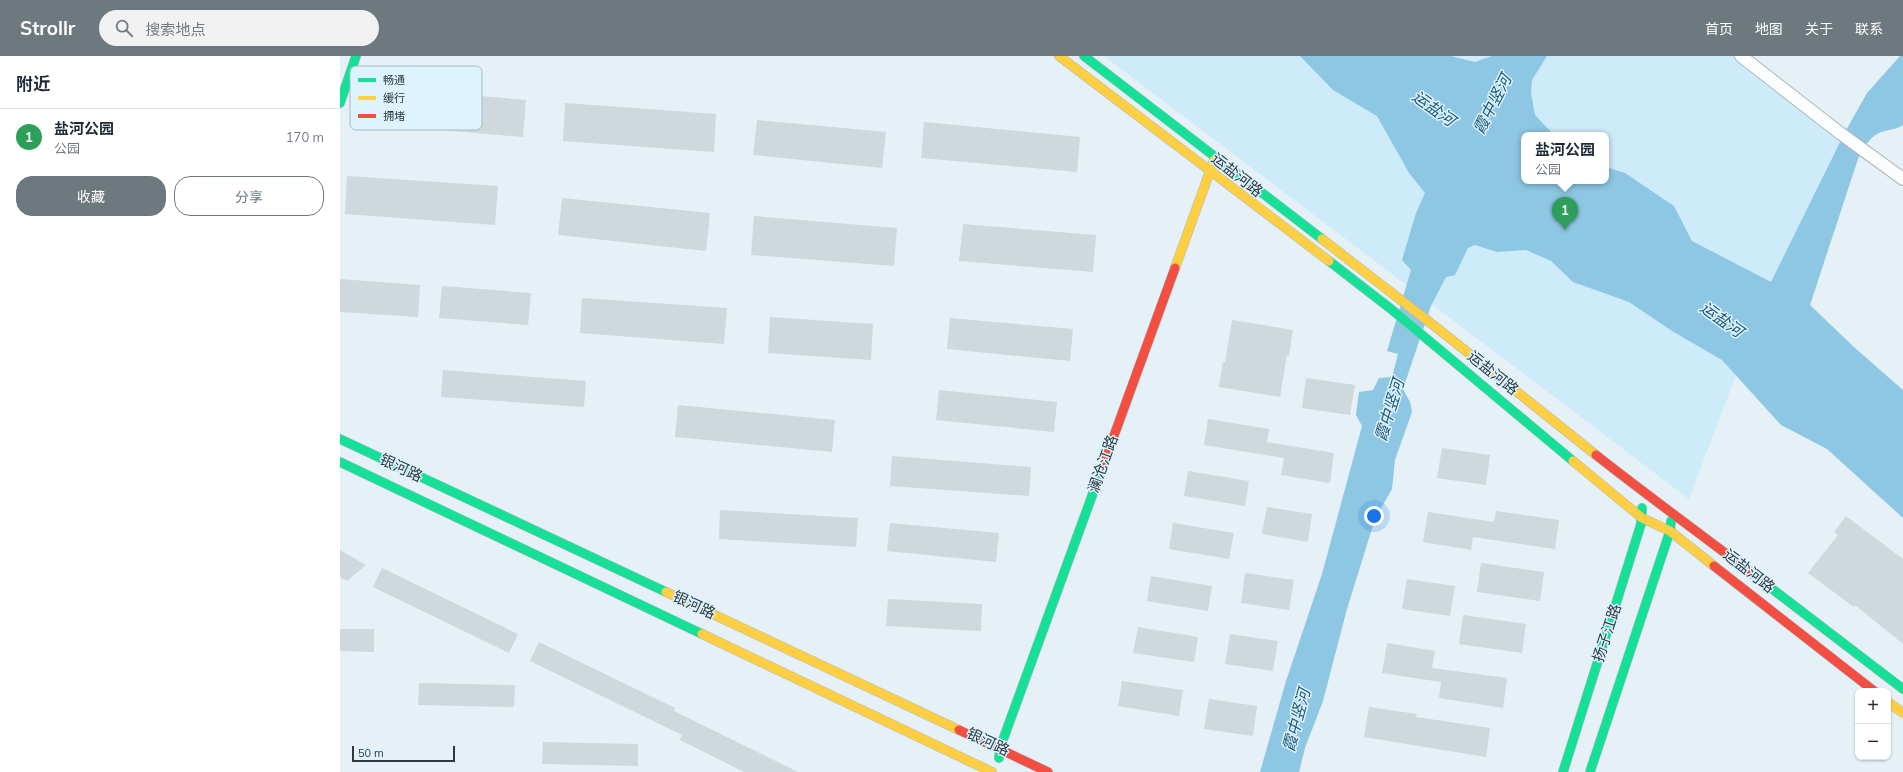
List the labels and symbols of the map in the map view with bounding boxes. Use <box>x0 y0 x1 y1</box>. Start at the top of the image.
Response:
legend <box>350 66 482 130</box>
water label: 霞中竖河 <box>1469 68 1517 137</box>
text: 畅通 <box>383 73 405 87</box>
water label: 运盐河 <box>1409 86 1462 132</box>
text: 缓行 <box>383 91 405 105</box>
text: 拥堵 <box>383 109 405 123</box>
street label: 运盐河路 <box>1208 149 1267 201</box>
pin: 1 <box>1552 197 1578 230</box>
water label: 运盐河 <box>1697 297 1750 343</box>
street label: 运盐河路 <box>1464 346 1523 399</box>
water label: 霞中竖河 <box>1370 374 1409 444</box>
street label: 澜沧江路 <box>1083 432 1122 495</box>
street label: 银河路 <box>377 449 426 486</box>
your location <box>1364 506 1384 526</box>
street label: 运盐河路 <box>1720 545 1779 597</box>
street label: 银河路 <box>670 586 719 623</box>
street label: 扬子江路 <box>1588 601 1625 664</box>
water label: 霞中竖河 <box>1278 684 1315 754</box>
street label: 银河路 <box>964 723 1013 760</box>
scale bar <box>352 744 455 763</box>

